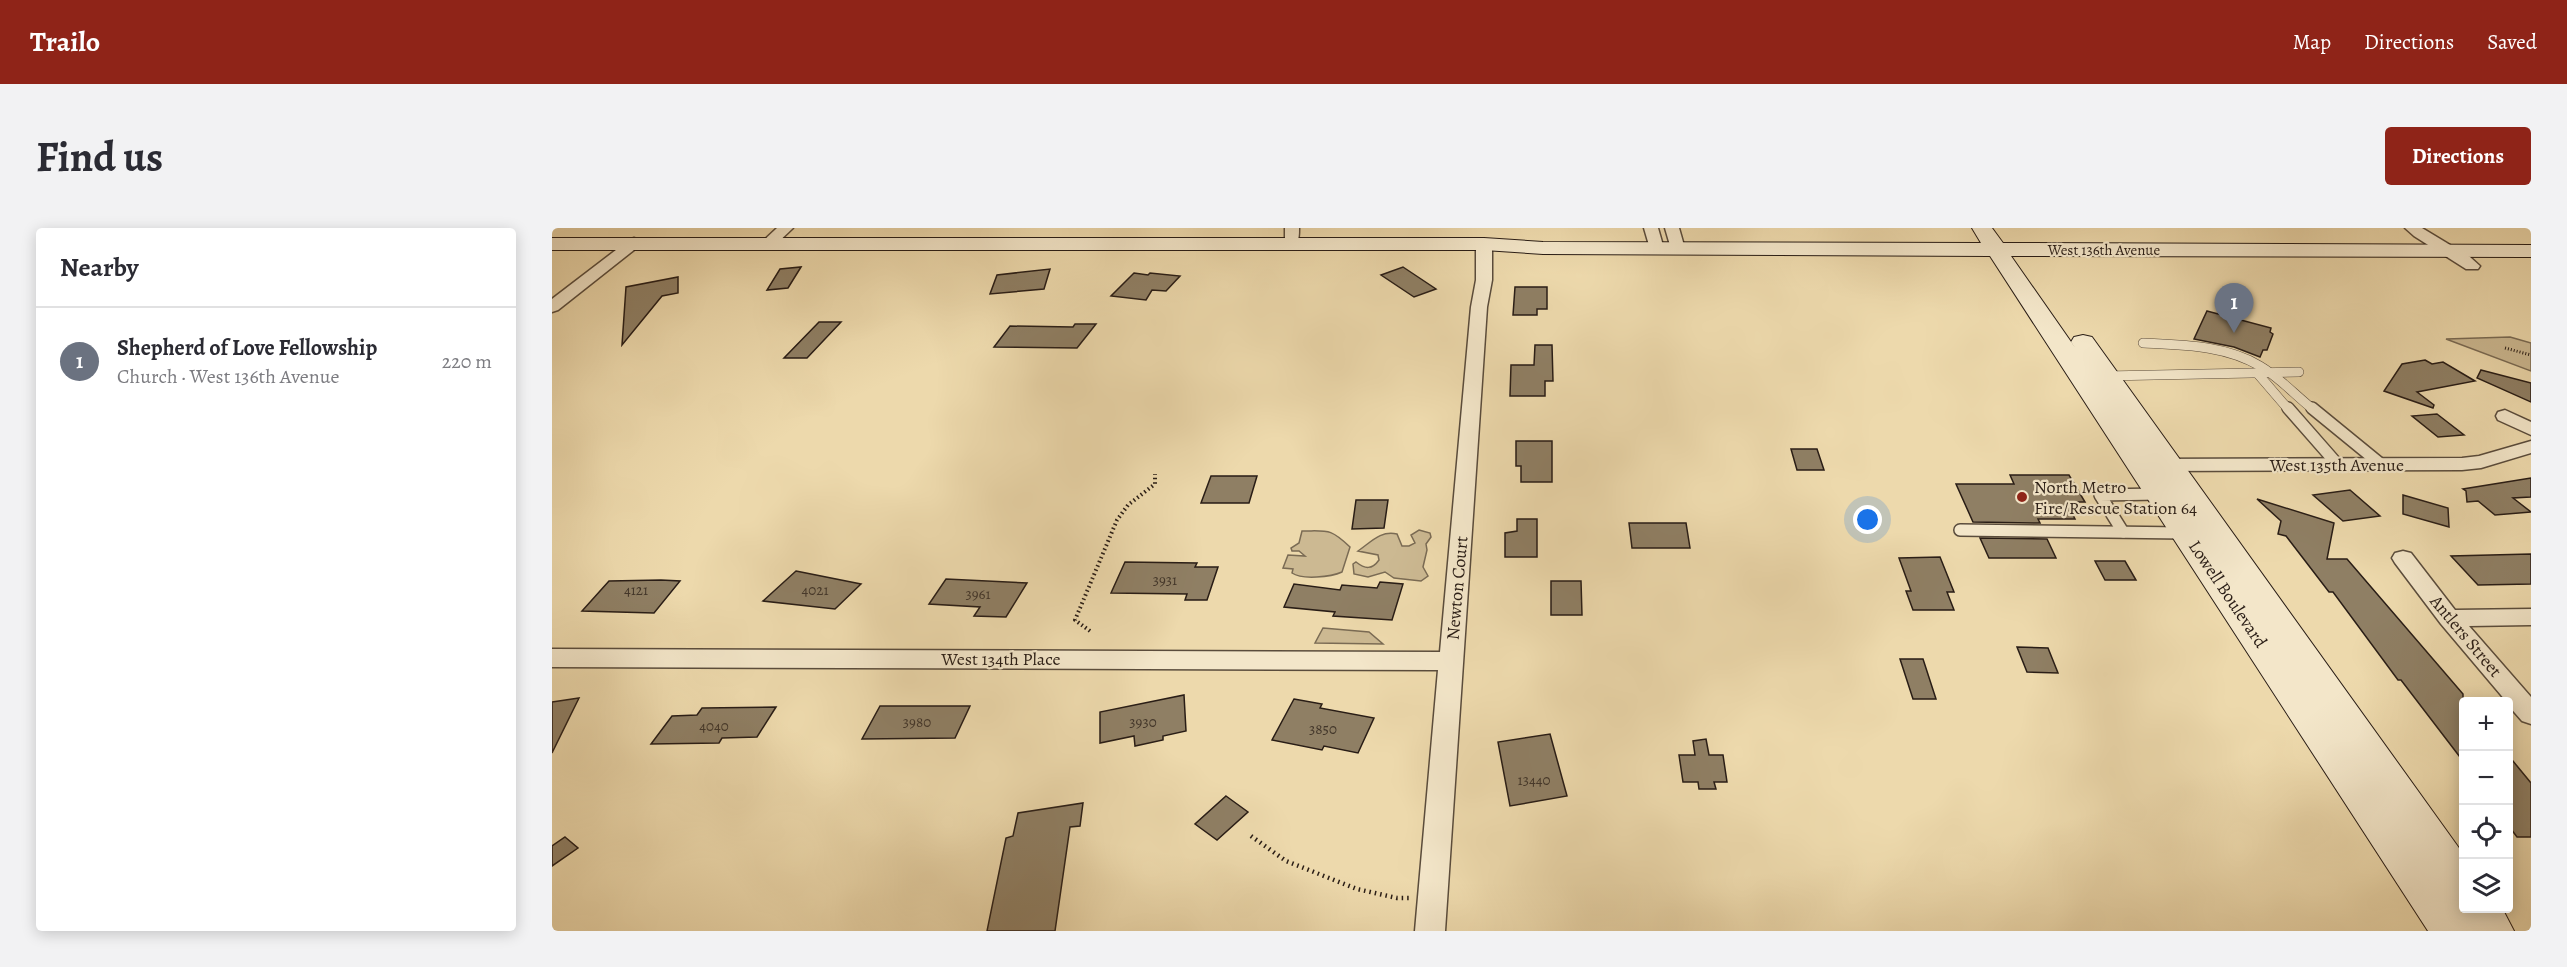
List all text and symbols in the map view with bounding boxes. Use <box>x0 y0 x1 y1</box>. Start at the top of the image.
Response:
text: Trailo <box>30 23 100 61</box>
text: Map <box>2293 28 2331 56</box>
text: Directions <box>2364 28 2454 56</box>
text: Saved <box>2487 28 2537 56</box>
button: Directions <box>2385 127 2531 185</box>
text: Find us <box>36 128 163 185</box>
street label: West 136th Avenue <box>2047 240 2160 260</box>
text: Nearby <box>60 250 139 285</box>
pin: 1 <box>2214 284 2254 333</box>
text: Shepherd of Love Fellowship <box>117 333 377 363</box>
text: 1 <box>76 348 83 375</box>
text: 220 m <box>442 348 492 375</box>
text: Church · West 136th Avenue <box>117 363 339 390</box>
street label: West 135th Avenue <box>2269 453 2404 477</box>
place label: North Metro Fire/Rescue Station 64 <box>2034 475 2197 520</box>
marker: North Metro Fire/Rescue Station 64 <box>2015 490 2029 504</box>
your location <box>1853 505 1882 534</box>
street label: Newton Court <box>1441 535 1473 641</box>
street label: Lowell Boulevard <box>2183 536 2273 653</box>
house number: 3931 <box>1153 570 1177 590</box>
house number: 4121 <box>624 580 648 600</box>
house number: 4021 <box>801 580 829 600</box>
house number: 3961 <box>965 584 991 604</box>
street label: Antlers Street <box>2424 589 2507 682</box>
street label: West 134th Place <box>940 647 1061 671</box>
map controls <box>2459 697 2513 913</box>
button: + <box>2459 697 2513 751</box>
house number: 3980 <box>903 712 931 732</box>
house number: 3930 <box>1129 712 1157 732</box>
house number: 4040 <box>699 716 729 736</box>
house number: 3850 <box>1309 719 1337 739</box>
button: − <box>2459 751 2513 805</box>
house number: 13440 <box>1518 770 1550 790</box>
button: locate <box>2459 805 2513 859</box>
button: layers <box>2459 859 2513 913</box>

